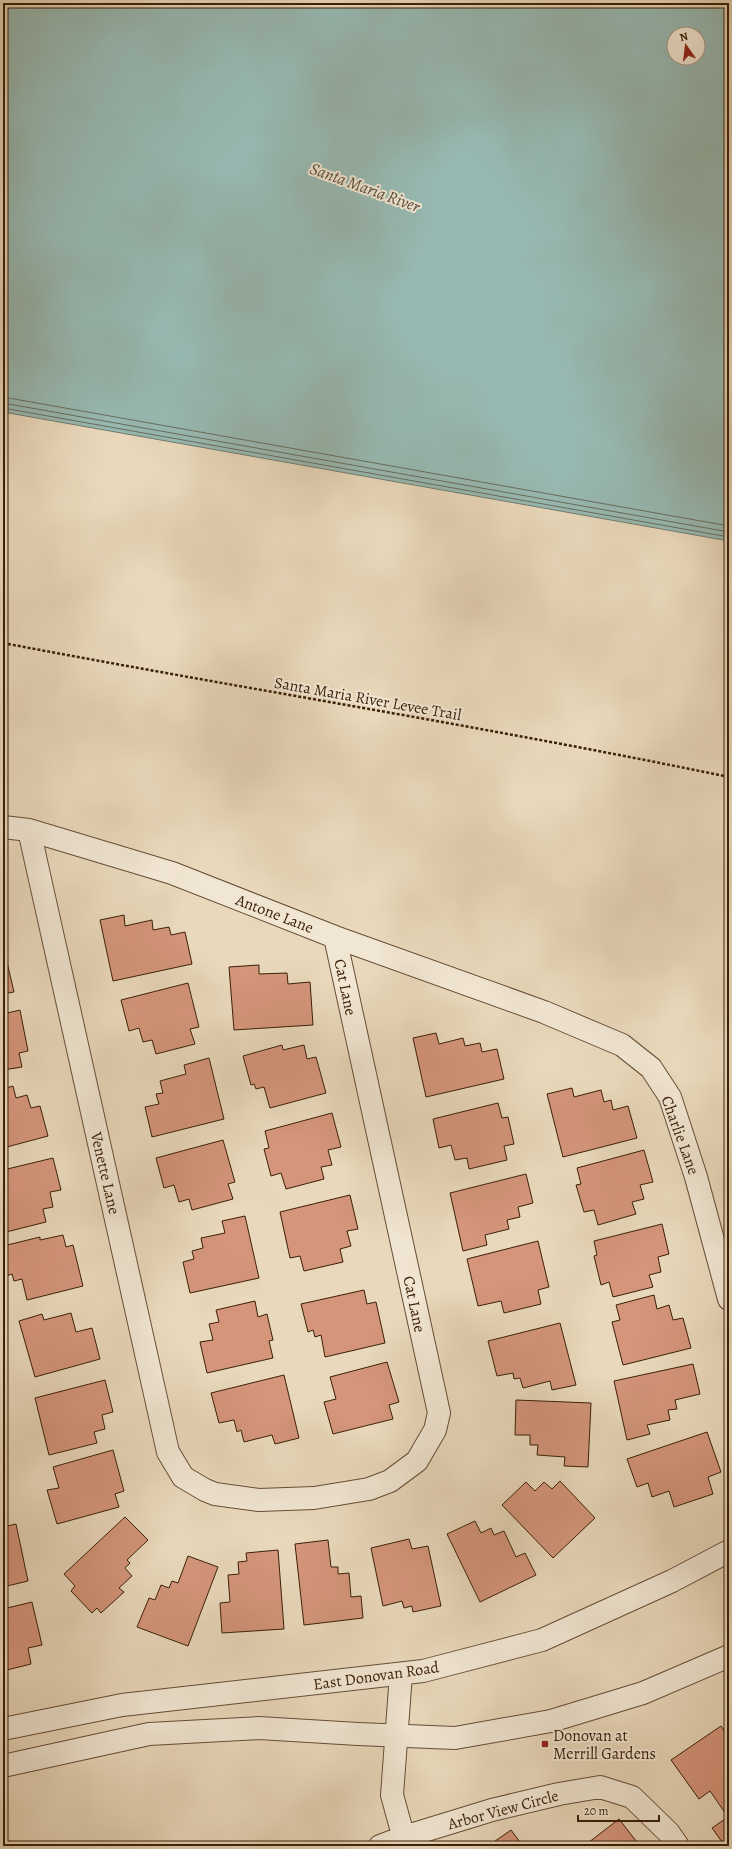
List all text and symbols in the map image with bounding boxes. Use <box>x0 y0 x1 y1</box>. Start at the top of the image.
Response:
north arrow <box>666 26 706 66</box>
text: N <box>678 29 689 45</box>
water label: Santa Maria River <box>307 157 424 218</box>
street label: Santa Maria River Levee Trail <box>273 672 463 726</box>
street label: Antone Lane <box>232 889 317 939</box>
street label: Cat Lane <box>328 957 362 1018</box>
street label: Charlie Lane <box>656 1093 704 1178</box>
street label: Venette Lane <box>85 1129 125 1217</box>
street label: Cat Lane <box>397 1274 431 1335</box>
street label: East Donovan Road <box>312 1656 441 1696</box>
place label: Donovan at Merrill Gardens <box>553 1725 656 1765</box>
marker: Donovan at Merrill Gardens <box>540 1739 550 1749</box>
street label: Arbor View Circle <box>444 1785 561 1836</box>
scale bar <box>578 1797 659 1823</box>
text: 20 m <box>584 1803 608 1819</box>

